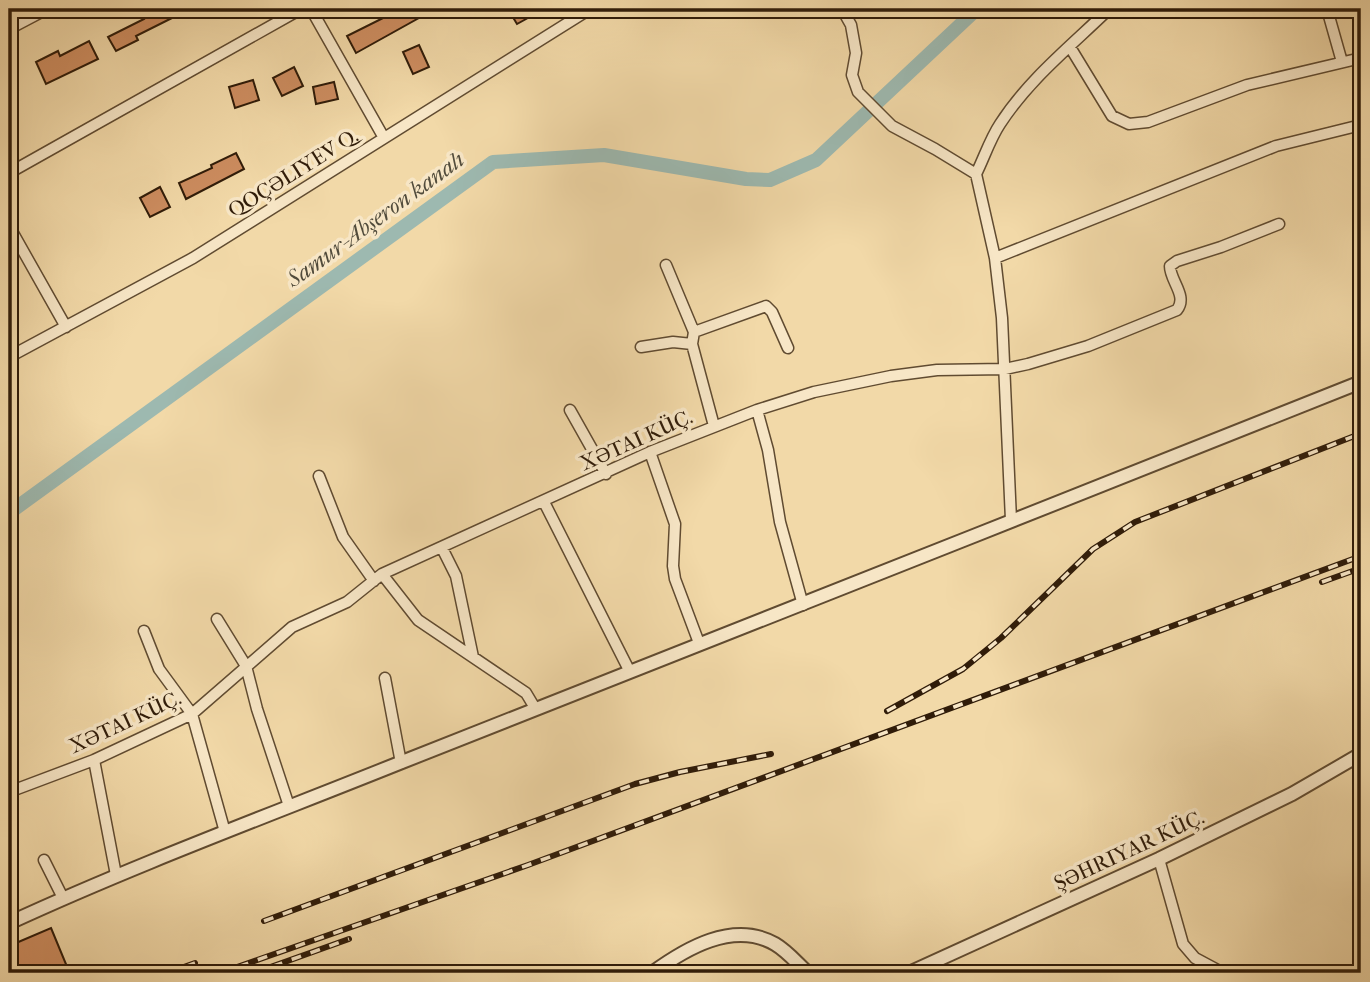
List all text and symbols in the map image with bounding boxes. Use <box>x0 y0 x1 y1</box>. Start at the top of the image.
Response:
street label: QOÇƏLIYEV Q. <box>224 122 366 223</box>
water label: Samur-Abşeron kanalı <box>280 146 470 294</box>
street label: XƏTAI KÜÇ. <box>576 404 696 476</box>
street label: XƏTAI KÜÇ. <box>65 686 185 759</box>
street label: ŞƏHRIYAR KÜÇ. <box>1050 805 1208 896</box>

